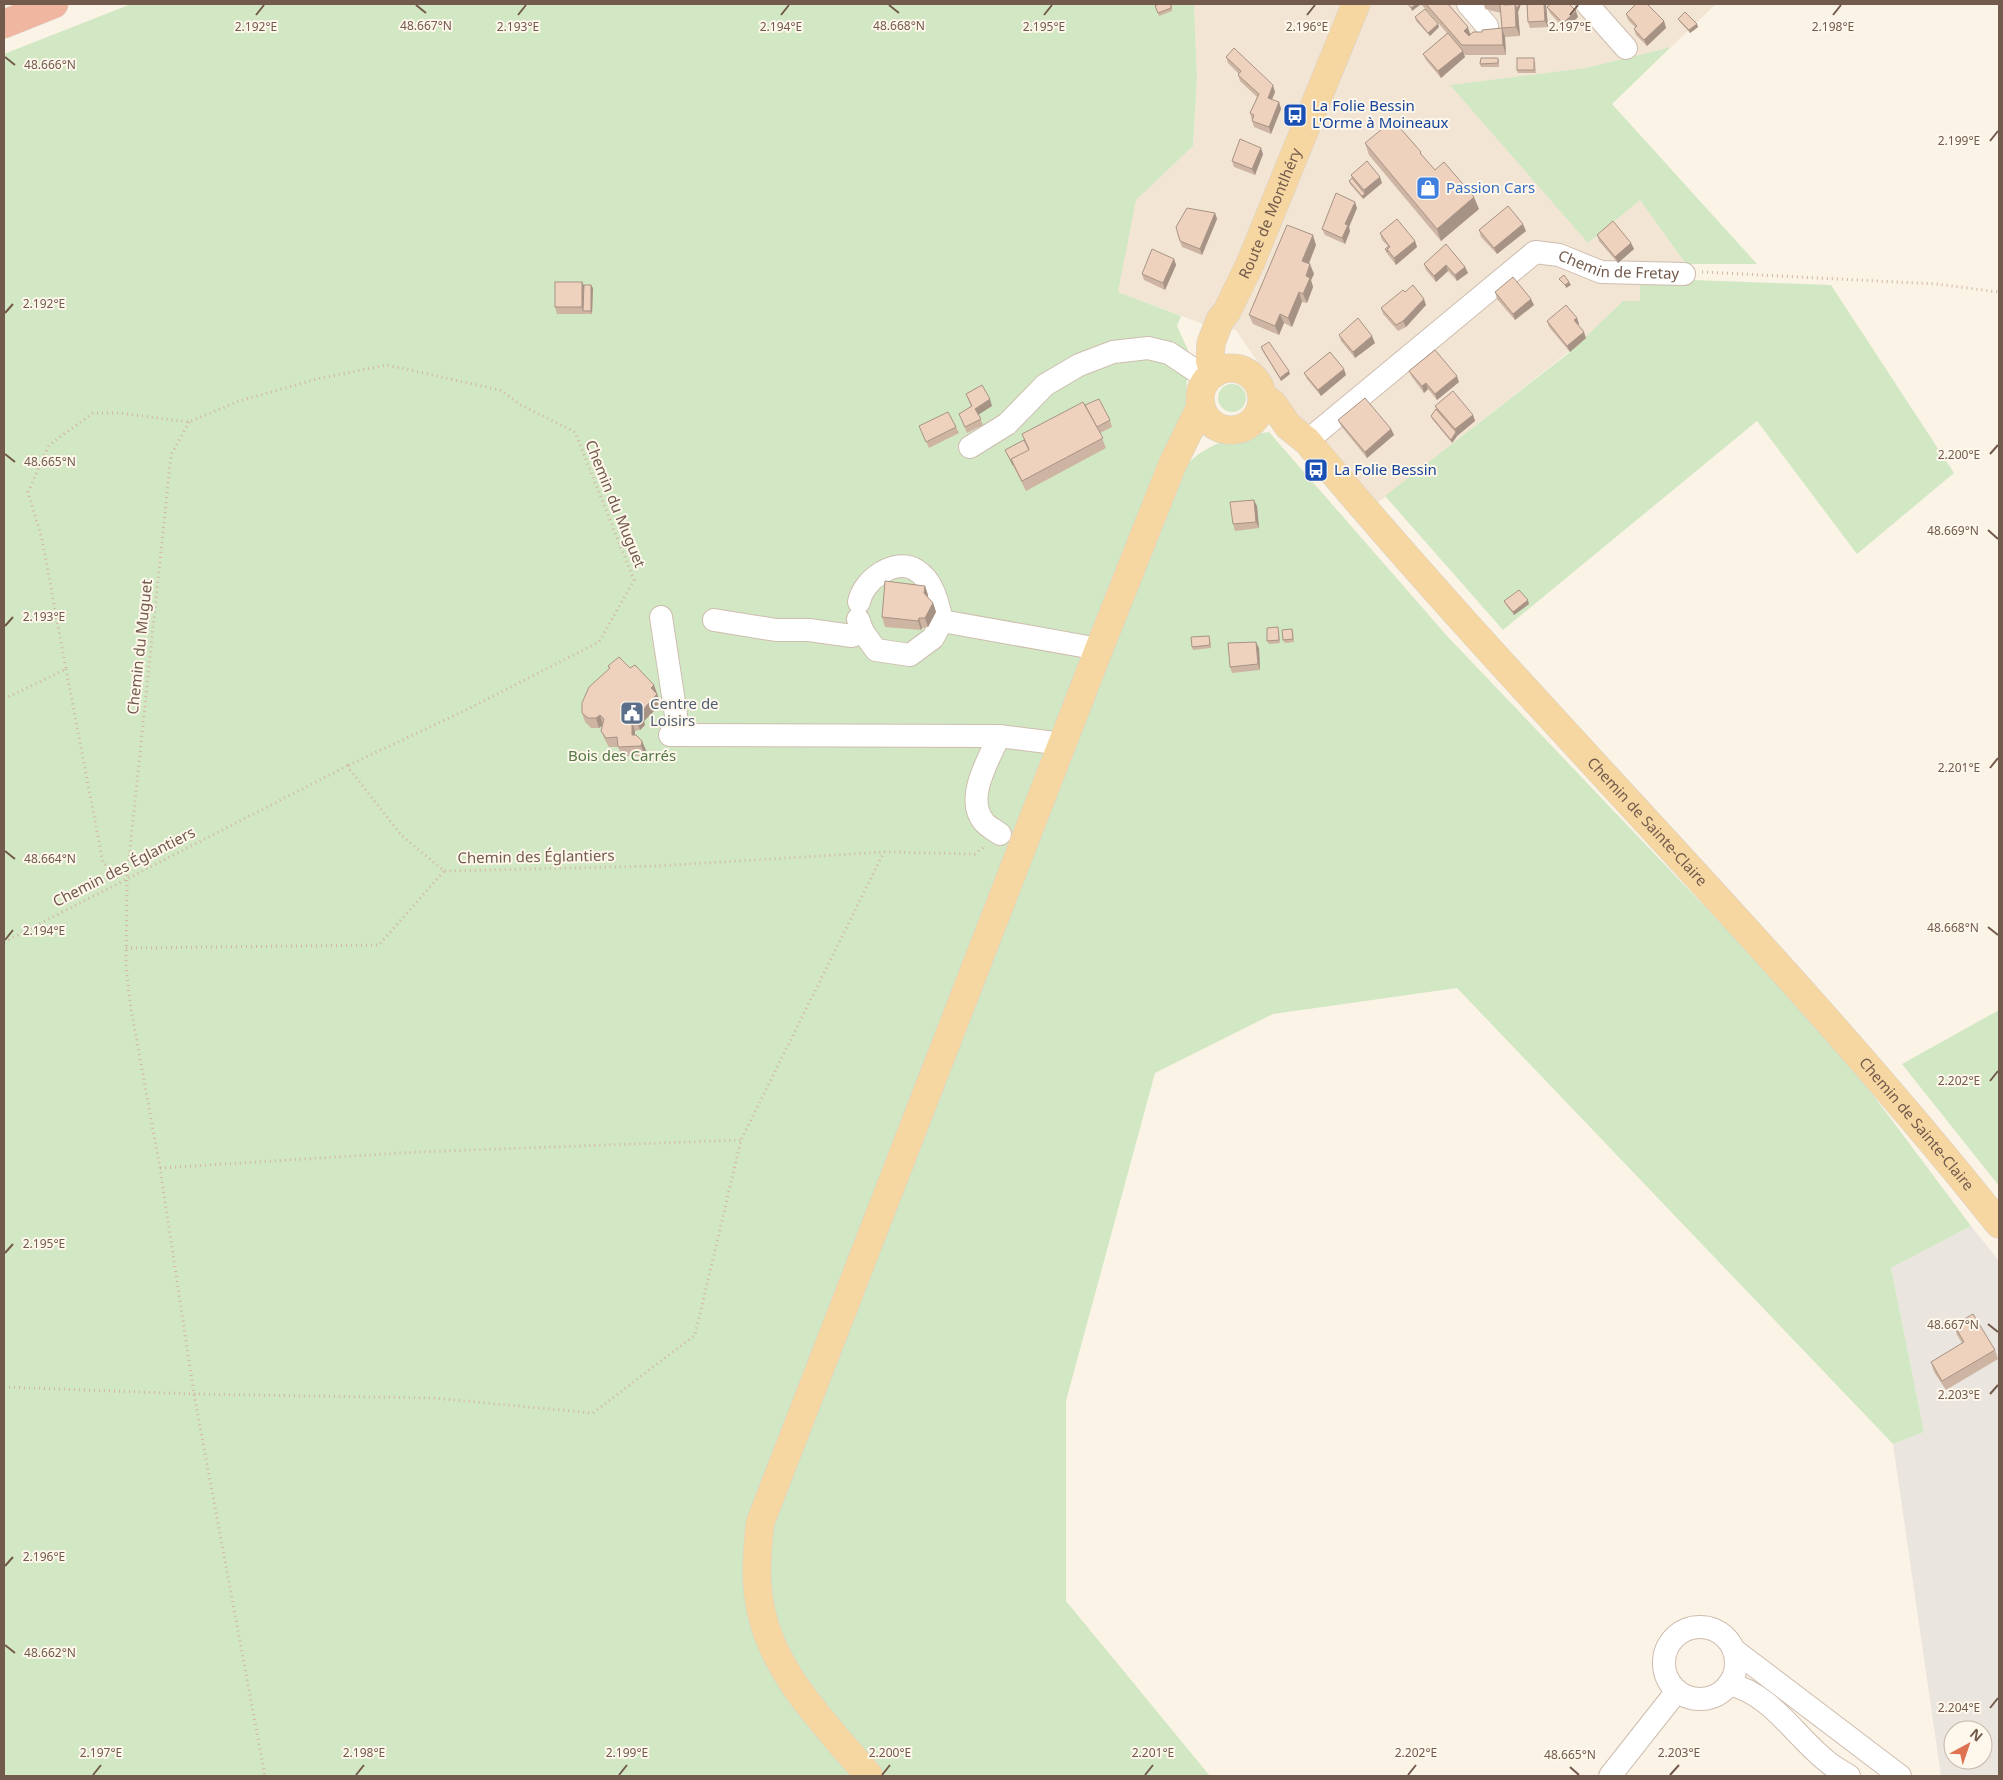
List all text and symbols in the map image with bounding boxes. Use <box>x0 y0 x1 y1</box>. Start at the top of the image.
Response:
text: 48.667°N <box>400 17 452 34</box>
text: 48.668°N <box>873 17 925 34</box>
text: 2.192°E <box>235 18 277 35</box>
text: 2.193°E <box>497 18 539 35</box>
text: 2.194°E <box>760 18 802 35</box>
text: 2.195°E <box>1023 18 1065 35</box>
text: 2.196°E <box>1286 18 1328 35</box>
text: 2.197°E <box>1549 18 1591 35</box>
text: 2.198°E <box>1812 18 1854 35</box>
text: 48.666°N <box>24 56 76 73</box>
place label: La Folie Bessin L'Orme à Moineaux <box>1312 95 1449 132</box>
bus stop icon: La Folie Bessin L'Orme à Moineaux <box>1282 102 1308 128</box>
text: 2.199°E <box>1938 132 1980 149</box>
street label: Route de Montlhéry <box>1233 144 1305 282</box>
shop icon: Passion Cars <box>1415 175 1441 201</box>
place label: Passion Cars <box>1446 177 1535 197</box>
street label: Chemin de Fretay <box>1555 245 1680 283</box>
text: 2.192°E <box>23 295 65 312</box>
street label: Chemin du Muguet <box>581 437 651 571</box>
text: 2.200°E <box>1938 446 1980 463</box>
text: 48.665°N <box>24 453 76 470</box>
bus stop icon: La Folie Bessin <box>1303 457 1329 483</box>
place label: La Folie Bessin <box>1334 459 1437 479</box>
text: 48.669°N <box>1927 522 1979 539</box>
street label: Chemin du Muguet <box>122 578 156 716</box>
text: 2.193°E <box>23 608 65 625</box>
place label: Centre de Loisirs <box>650 693 719 730</box>
public building icon: Centre de Loisirs <box>619 700 645 726</box>
park label: Bois des Carrés <box>568 745 676 765</box>
street label: Chemin de Sainte-Claire <box>1583 752 1712 890</box>
text: 2.201°E <box>1938 759 1980 776</box>
street label: Chemin des Églantiers <box>49 821 198 911</box>
street label: Chemin des Églantiers <box>457 845 615 867</box>
text: 48.664°N <box>24 850 76 867</box>
text: 48.668°N <box>1927 919 1979 936</box>
text: 2.194°E <box>23 922 65 939</box>
street label: Chemin de Sainte-Claire <box>1855 1053 1979 1194</box>
text: 2.202°E <box>1938 1072 1980 1089</box>
text: 2.195°E <box>23 1235 65 1252</box>
text: 48.667°N <box>1927 1316 1979 1333</box>
text: 2.203°E <box>1938 1386 1980 1403</box>
text: 2.196°E <box>23 1548 65 1565</box>
text: 48.662°N <box>24 1644 76 1661</box>
text: 2.204°E <box>1938 1699 1980 1716</box>
north arrow <box>1943 1720 1993 1770</box>
text: N <box>1966 1724 1987 1746</box>
text: 2.197°E <box>80 1744 122 1761</box>
text: 2.198°E <box>343 1744 385 1761</box>
text: 2.199°E <box>606 1744 648 1761</box>
text: 2.200°E <box>869 1744 911 1761</box>
text: 2.201°E <box>1132 1744 1174 1761</box>
text: 2.202°E <box>1395 1744 1437 1761</box>
text: 2.203°E <box>1658 1744 1700 1761</box>
text: 48.665°N <box>1544 1746 1596 1763</box>

